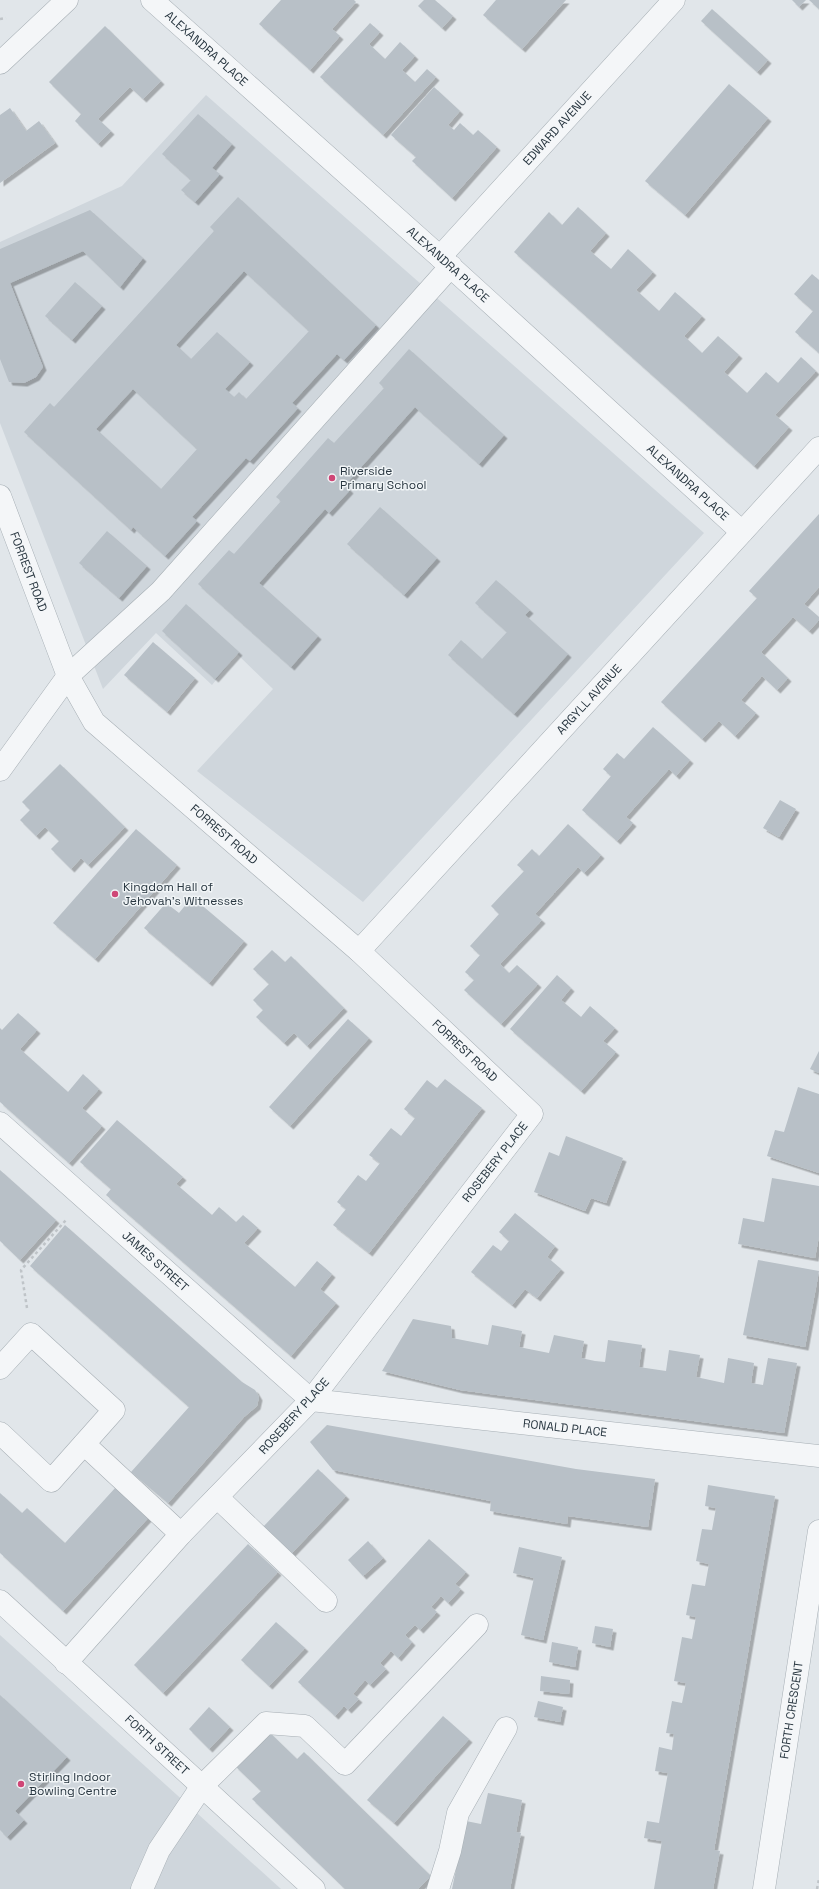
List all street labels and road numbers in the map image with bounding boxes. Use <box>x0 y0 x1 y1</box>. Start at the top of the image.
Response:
street label: ALEXANDRA PLACE <box>162 7 251 90</box>
street label: EDWARD AVENUE <box>519 88 595 169</box>
street label: ALEXANDRA PLACE <box>403 223 493 306</box>
street label: ALEXANDRA PLACE <box>643 441 732 524</box>
street label: FORREST ROAD <box>6 530 51 614</box>
street label: ARGYLL AVENUE <box>553 661 625 738</box>
street label: FORREST ROAD <box>187 801 261 868</box>
street label: FORREST ROAD <box>429 1016 501 1086</box>
street label: ROSEBERY PLACE <box>459 1118 532 1205</box>
street label: JAMES STREET <box>119 1227 192 1295</box>
street label: ROSEBERY PLACE <box>255 1374 333 1458</box>
street label: RONALD PLACE <box>522 1415 608 1441</box>
street label: FORTH CRESCENT <box>776 1660 807 1760</box>
street label: FORTH STREET <box>121 1711 193 1779</box>

